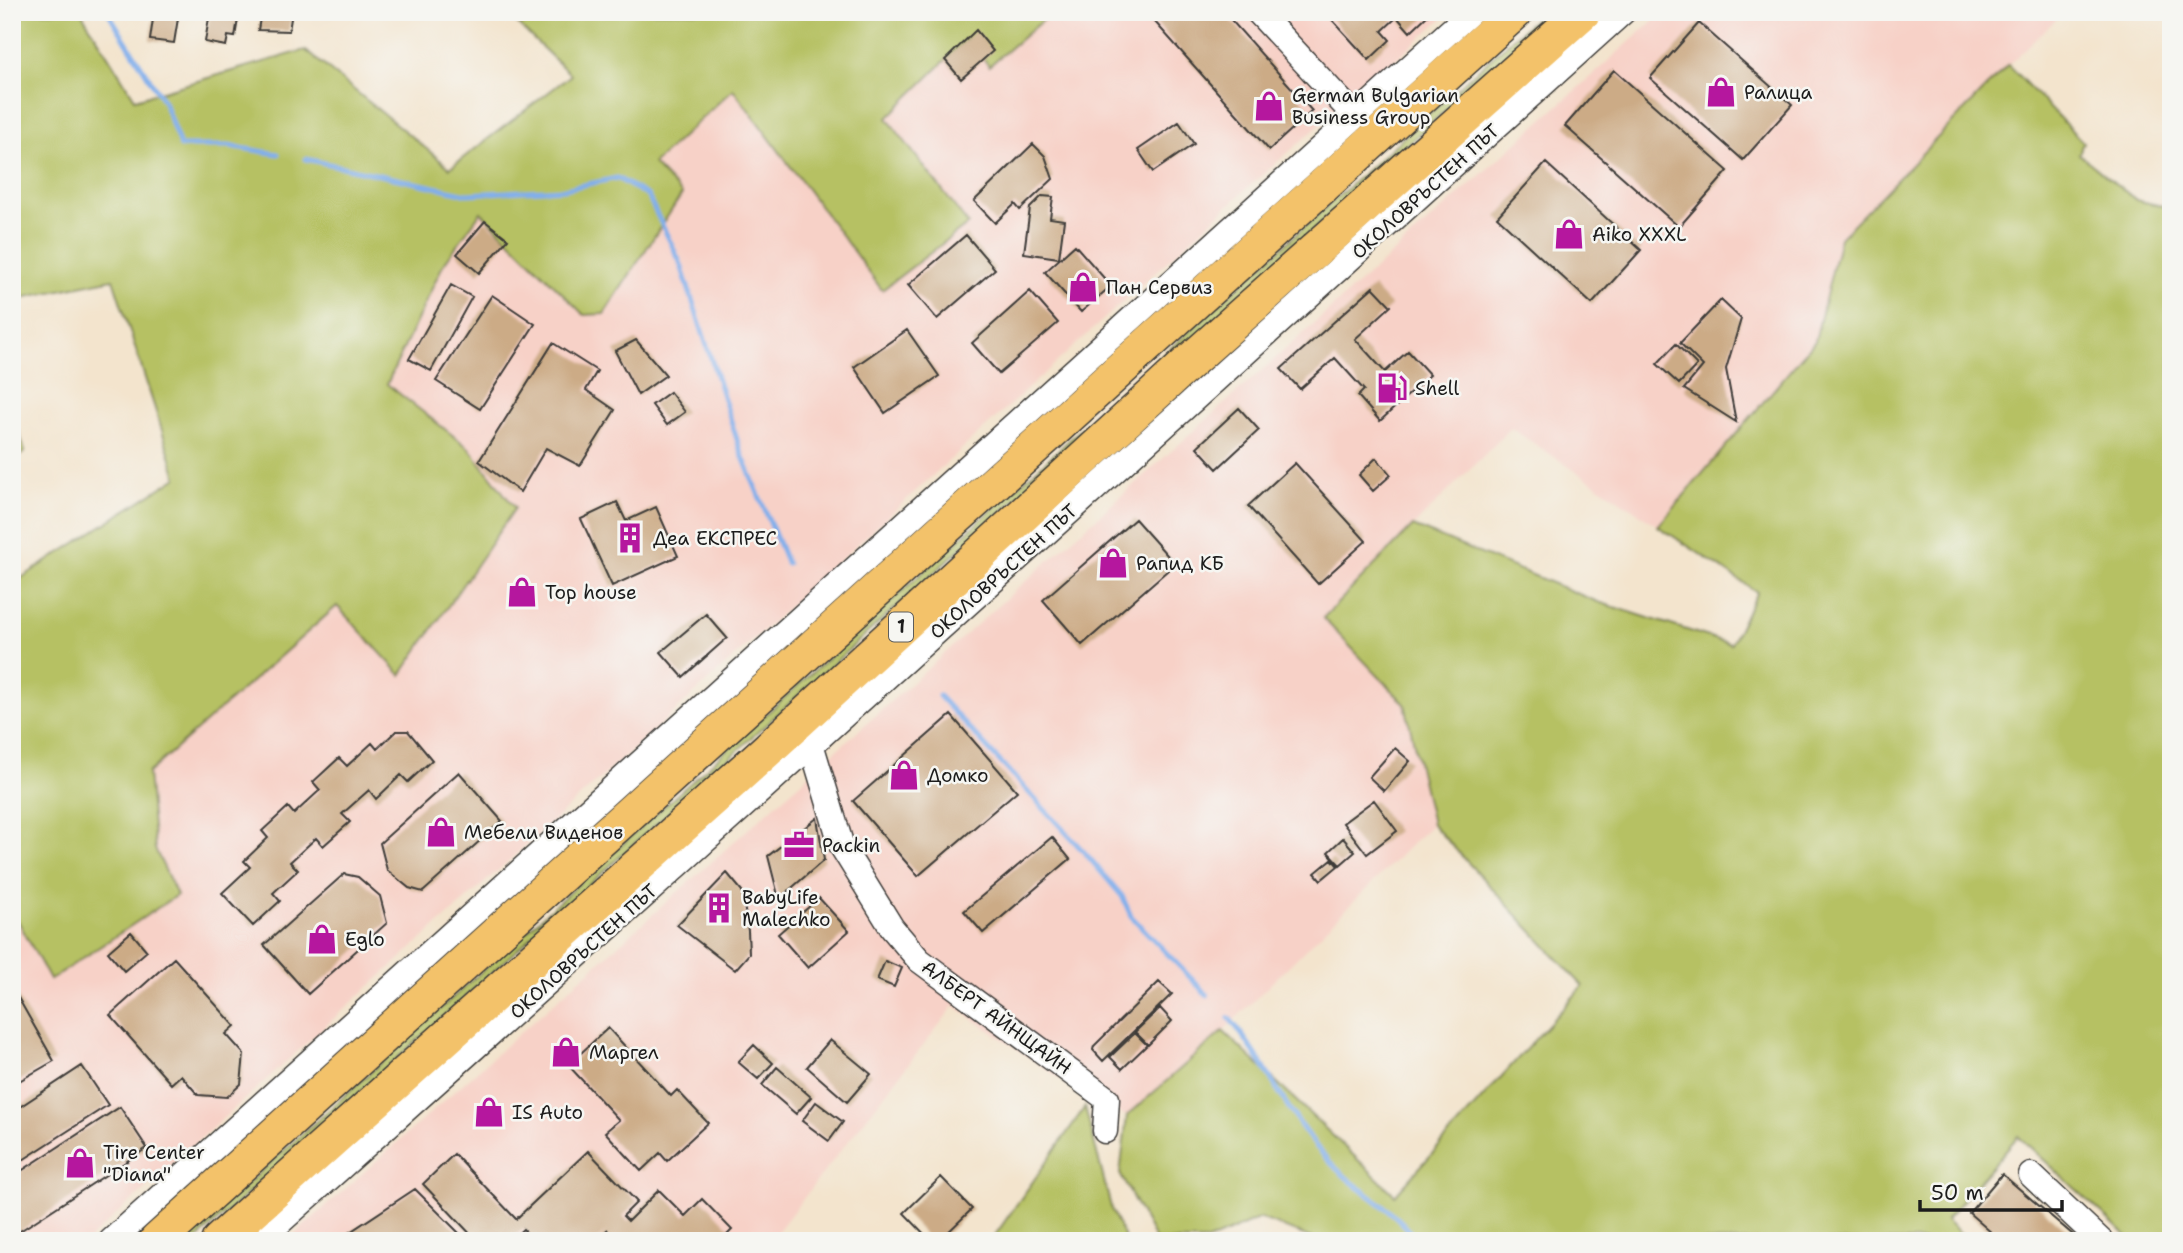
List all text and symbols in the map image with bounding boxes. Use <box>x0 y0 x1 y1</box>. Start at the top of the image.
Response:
shop icon: Ралица <box>1704 75 1738 109</box>
place label: Ралица <box>1744 80 1813 105</box>
place label: German Bulgarian Business Group <box>1292 83 1459 130</box>
shop icon: German Bulgarian Business Group <box>1252 89 1286 123</box>
street label: ОКОЛОВРЪСТЕН ПЪТ <box>1346 118 1505 264</box>
shop icon: Aiko XXXL <box>1552 217 1586 251</box>
place label: Aiko XXXL <box>1592 222 1687 247</box>
shop icon: Пан Сервиз <box>1066 270 1100 304</box>
place label: Пан Сервиз <box>1106 275 1213 300</box>
fuel station icon: Shell <box>1375 371 1409 405</box>
place label: Shell <box>1415 376 1459 401</box>
street label: ОКОЛОВРЪСТЕН ПЪТ <box>924 498 1083 644</box>
building icon: Деа ЕКСПРЕС <box>613 521 647 555</box>
place label: Деа ЕКСПРЕС <box>653 526 777 551</box>
shop icon: Рапид КБ <box>1096 546 1130 580</box>
place label: Рапид КБ <box>1136 551 1224 576</box>
shop icon: Top house <box>505 575 539 609</box>
place label: Top house <box>545 580 637 605</box>
road number: 1 <box>889 612 913 642</box>
shop icon: Домко <box>887 758 921 792</box>
place label: Домко <box>927 763 988 788</box>
shop icon: Мебели Виденов <box>424 815 458 849</box>
place label: Мебели Виденов <box>464 820 623 845</box>
office icon: Packin <box>782 828 816 862</box>
place label: Packin <box>822 833 880 858</box>
street label: ОКОЛОВРЪСТЕН ПЪТ <box>504 878 663 1024</box>
place label: BabyLife Malechko <box>742 885 831 932</box>
building icon: BabyLife Malechko <box>702 891 736 925</box>
shop icon: Eglo <box>305 922 339 956</box>
place label: Eglo <box>345 927 385 952</box>
street label: АЛБЕРТ АЙНЩАЙН <box>917 954 1077 1080</box>
shop icon: Маргел <box>549 1035 583 1069</box>
place label: Маргел <box>589 1040 659 1065</box>
shop icon: IS Auto <box>472 1095 506 1129</box>
place label: IS Auto <box>512 1100 583 1125</box>
place label: Tire Center "Diana" <box>103 1140 205 1187</box>
shop icon: Tire Center "Diana" <box>63 1146 97 1180</box>
scale bar <box>1920 1169 2062 1213</box>
text: 50 m <box>1931 1179 1984 1207</box>

